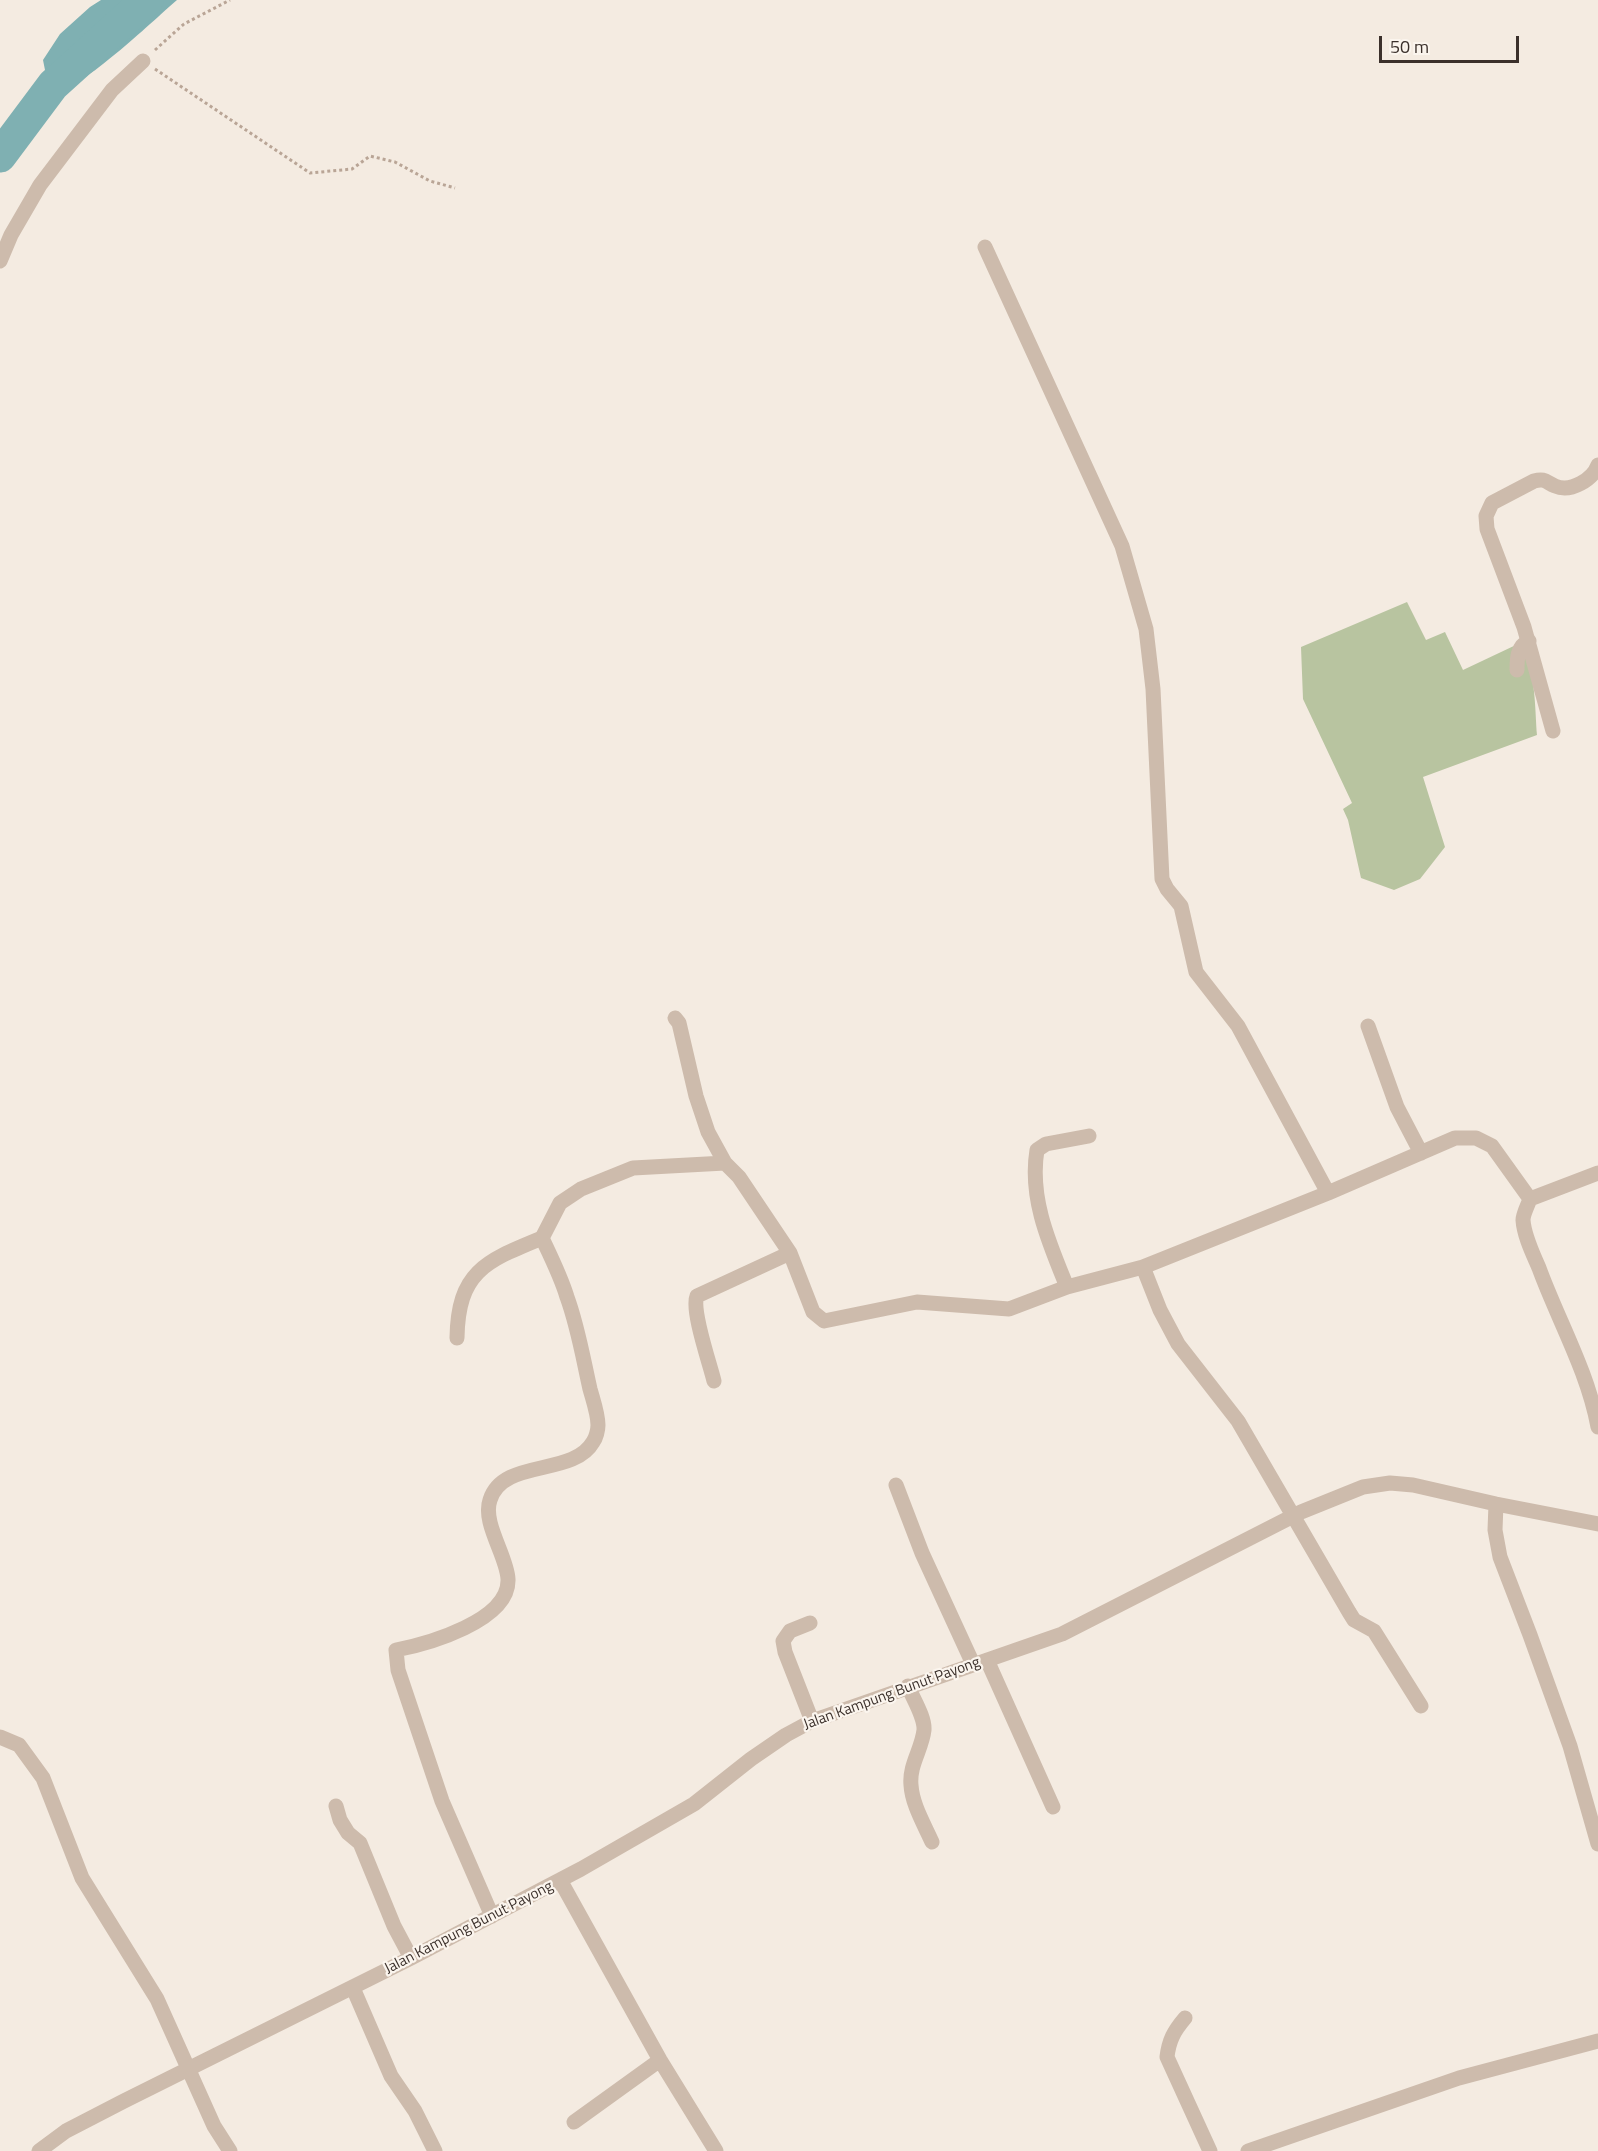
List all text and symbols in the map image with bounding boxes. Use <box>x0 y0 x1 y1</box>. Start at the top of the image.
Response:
scale bar <box>1382 24 1522 62</box>
text: 50 m <box>1390 33 1429 60</box>
street label: Jalan Kampung Bunut Payong <box>801 1654 983 1734</box>
street label: Jalan Kampung Bunut Payong <box>382 1878 556 1978</box>

